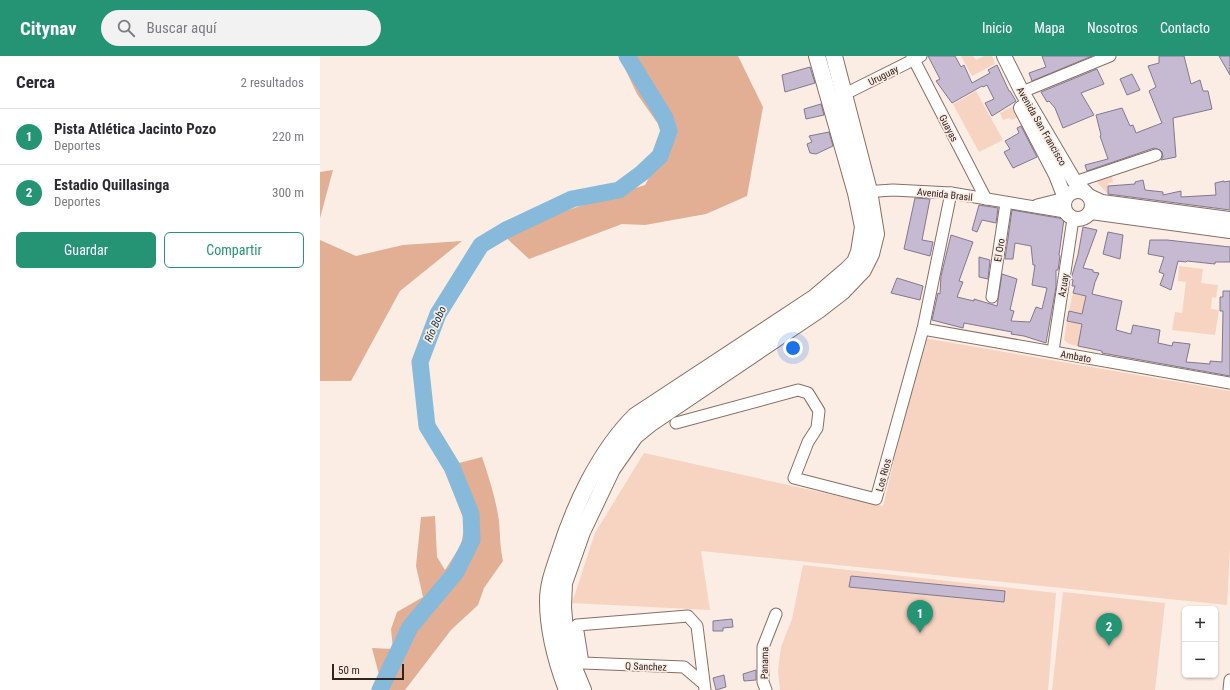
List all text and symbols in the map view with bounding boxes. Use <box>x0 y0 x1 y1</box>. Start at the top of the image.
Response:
search box <box>101 10 381 46</box>
text: Citynav <box>20 17 77 40</box>
icon: search <box>115 17 137 39</box>
text: Buscar aquí <box>147 19 216 37</box>
text: Inicio <box>982 20 1012 36</box>
text: Mapa <box>1034 20 1065 36</box>
text: Nosotros <box>1087 20 1138 36</box>
text: Contacto <box>1160 20 1210 36</box>
street label: Uruguay <box>866 63 900 88</box>
text: Cerca <box>16 72 55 92</box>
text: 2 resultados <box>240 75 304 90</box>
street label: Avenida San Francisco <box>1015 85 1069 168</box>
street label: Guayas <box>937 113 960 144</box>
text: Pista Atlética Jacinto Pozo <box>54 120 216 138</box>
text: 1 <box>26 129 32 144</box>
text: 220 m <box>272 129 304 144</box>
text: Deportes <box>54 138 101 153</box>
text: Estadio Quillasinga <box>54 176 169 194</box>
text: 2 <box>26 185 32 200</box>
text: 300 m <box>272 185 304 200</box>
street label: Avenida Brasil <box>917 186 973 203</box>
text: Deportes <box>54 194 101 209</box>
button: Guardar <box>16 232 156 268</box>
button: Compartir <box>164 232 304 268</box>
street label: El Oro <box>992 238 1007 263</box>
street label: Azuay <box>1056 272 1071 298</box>
water label: Río Bobo <box>422 304 449 344</box>
your location <box>783 338 803 358</box>
street label: Ambato <box>1060 348 1092 365</box>
street label: Los Rios <box>874 457 893 493</box>
pin: 1 <box>907 600 933 633</box>
map controls <box>1182 606 1218 678</box>
button: + <box>1182 606 1218 642</box>
pin: 2 <box>1096 613 1122 646</box>
button: − <box>1182 642 1218 678</box>
street label: Panama <box>759 647 770 679</box>
street label: Q Sanchez <box>625 660 667 673</box>
scale bar <box>332 662 404 681</box>
text: 50 m <box>338 664 360 677</box>

